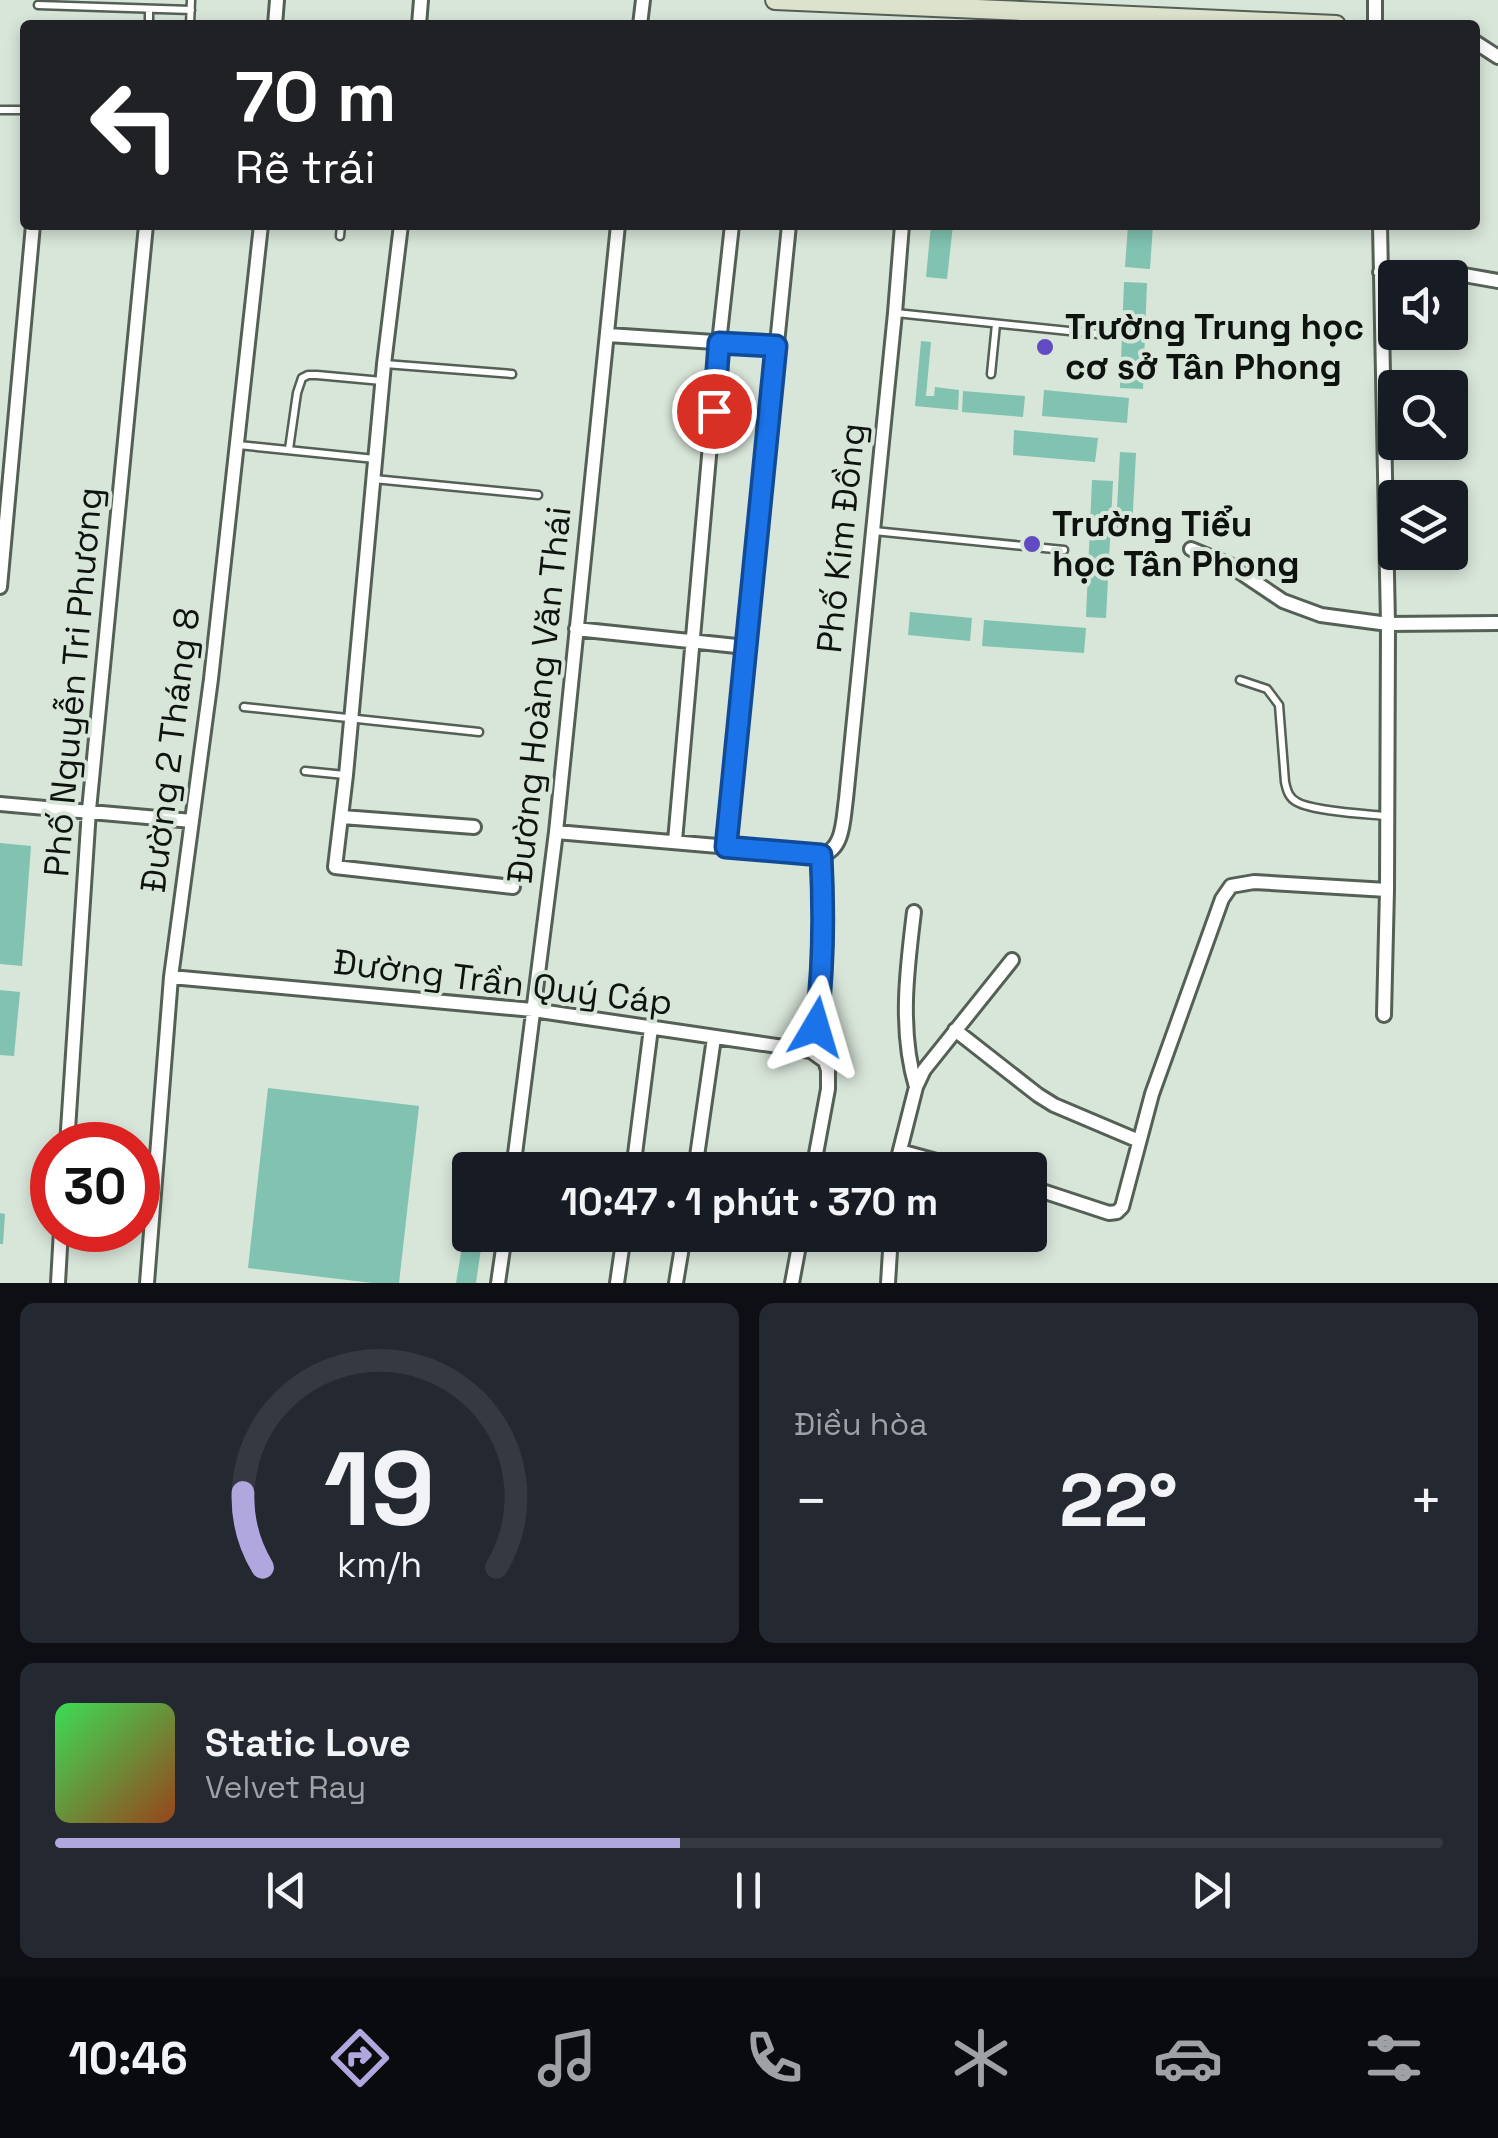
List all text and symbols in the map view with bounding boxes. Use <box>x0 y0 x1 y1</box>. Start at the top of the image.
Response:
text: 70 m <box>235 52 396 141</box>
icon: left <box>70 60 200 190</box>
text: Rẽ trái <box>235 139 375 196</box>
map controls <box>1378 260 1468 570</box>
button: sound <box>1378 260 1468 350</box>
place label: Trường Trung học cơ sở Tân Phong <box>1065 305 1364 389</box>
marker: Trường Trung học cơ sở Tân Phong <box>1034 336 1056 358</box>
pin <box>672 369 757 454</box>
button: search <box>1378 370 1468 460</box>
icon: arrive <box>687 384 742 439</box>
street label: Phố Kim Đồng <box>807 421 875 655</box>
button: layers <box>1378 480 1468 570</box>
street label: Phố Nguyễn Tri Phương <box>34 485 112 879</box>
place label: Trường Tiểu học Tân Phong <box>1052 502 1300 586</box>
street label: Đường Hoàng Văn Thái <box>497 505 581 885</box>
marker: Trường Tiểu học Tân Phong <box>1021 533 1043 555</box>
street label: Đường 2 Tháng 8 <box>131 605 209 895</box>
street label: Đường Trần Quý Cáp <box>331 939 675 1025</box>
position arrow <box>764 975 868 1079</box>
speed limit sign: 30 <box>30 1122 160 1252</box>
text: 10:47 · 1 phút · 370 m <box>561 1178 938 1226</box>
text: Điều hòa <box>794 1404 928 1444</box>
text: 19 <box>324 1423 435 1555</box>
text: 22° <box>1059 1452 1178 1548</box>
text: − <box>794 1466 828 1536</box>
text: + <box>1409 1466 1443 1536</box>
text: km/h <box>337 1542 422 1587</box>
text: Static Love <box>205 1719 411 1767</box>
text: Velvet Ray <box>205 1767 366 1807</box>
icon: previous <box>259 1863 314 1918</box>
icon: pause <box>721 1863 776 1918</box>
icon: next <box>1184 1863 1239 1918</box>
icon: directions <box>325 2023 395 2093</box>
icon: music <box>532 2023 602 2093</box>
icon: phone <box>739 2023 809 2093</box>
icon: climate <box>946 2023 1016 2093</box>
icon: car <box>1153 2023 1223 2093</box>
icon: filters <box>1359 2023 1429 2093</box>
text: 10:46 <box>68 2030 188 2087</box>

